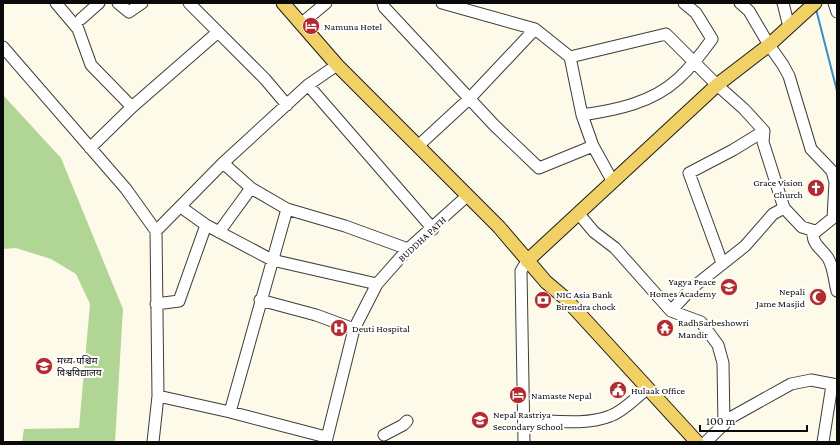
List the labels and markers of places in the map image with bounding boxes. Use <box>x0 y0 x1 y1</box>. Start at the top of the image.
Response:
hotel icon: Namuna Hotel <box>301 16 321 36</box>
place label: Namuna Hotel <box>324 21 383 32</box>
place label: Grace Vision Church <box>753 177 804 200</box>
church icon: Grace Vision Church <box>806 178 826 198</box>
place label: Yagya Peace Homes Academy <box>649 276 717 299</box>
school or university icon: Yagya Peace Homes Academy <box>719 277 739 297</box>
place label: Nepali Jame Masjid <box>755 286 806 310</box>
mosque icon: Nepali Jame Masjid <box>808 287 828 307</box>
place label: NIC Asia Bank Birendra chock <box>556 289 616 312</box>
bank icon: NIC Asia Bank Birendra chock <box>533 290 553 310</box>
place label: RadhSarbeshowri Mandir <box>678 317 749 340</box>
hospital icon: Deuti Hospital <box>329 318 349 338</box>
temple icon: RadhSarbeshowri Mandir <box>655 318 675 338</box>
place label: Deuti Hospital <box>352 323 410 334</box>
place label: मध्य-पश्चिम विश्वविद्यालय <box>57 355 102 378</box>
school or university icon: मध्य-पश्चिम विश्वविद्यालय <box>34 356 54 376</box>
public building icon: Hulaak Office <box>608 380 628 400</box>
hotel icon: Namaste Nepal <box>508 385 528 405</box>
place label: Hulaak Office <box>631 385 686 396</box>
place label: Namaste Nepal <box>531 390 592 401</box>
place label: Nepal Rastriya Secondary School <box>493 409 564 432</box>
school or university icon: Nepal Rastriya Secondary School <box>470 410 490 430</box>

